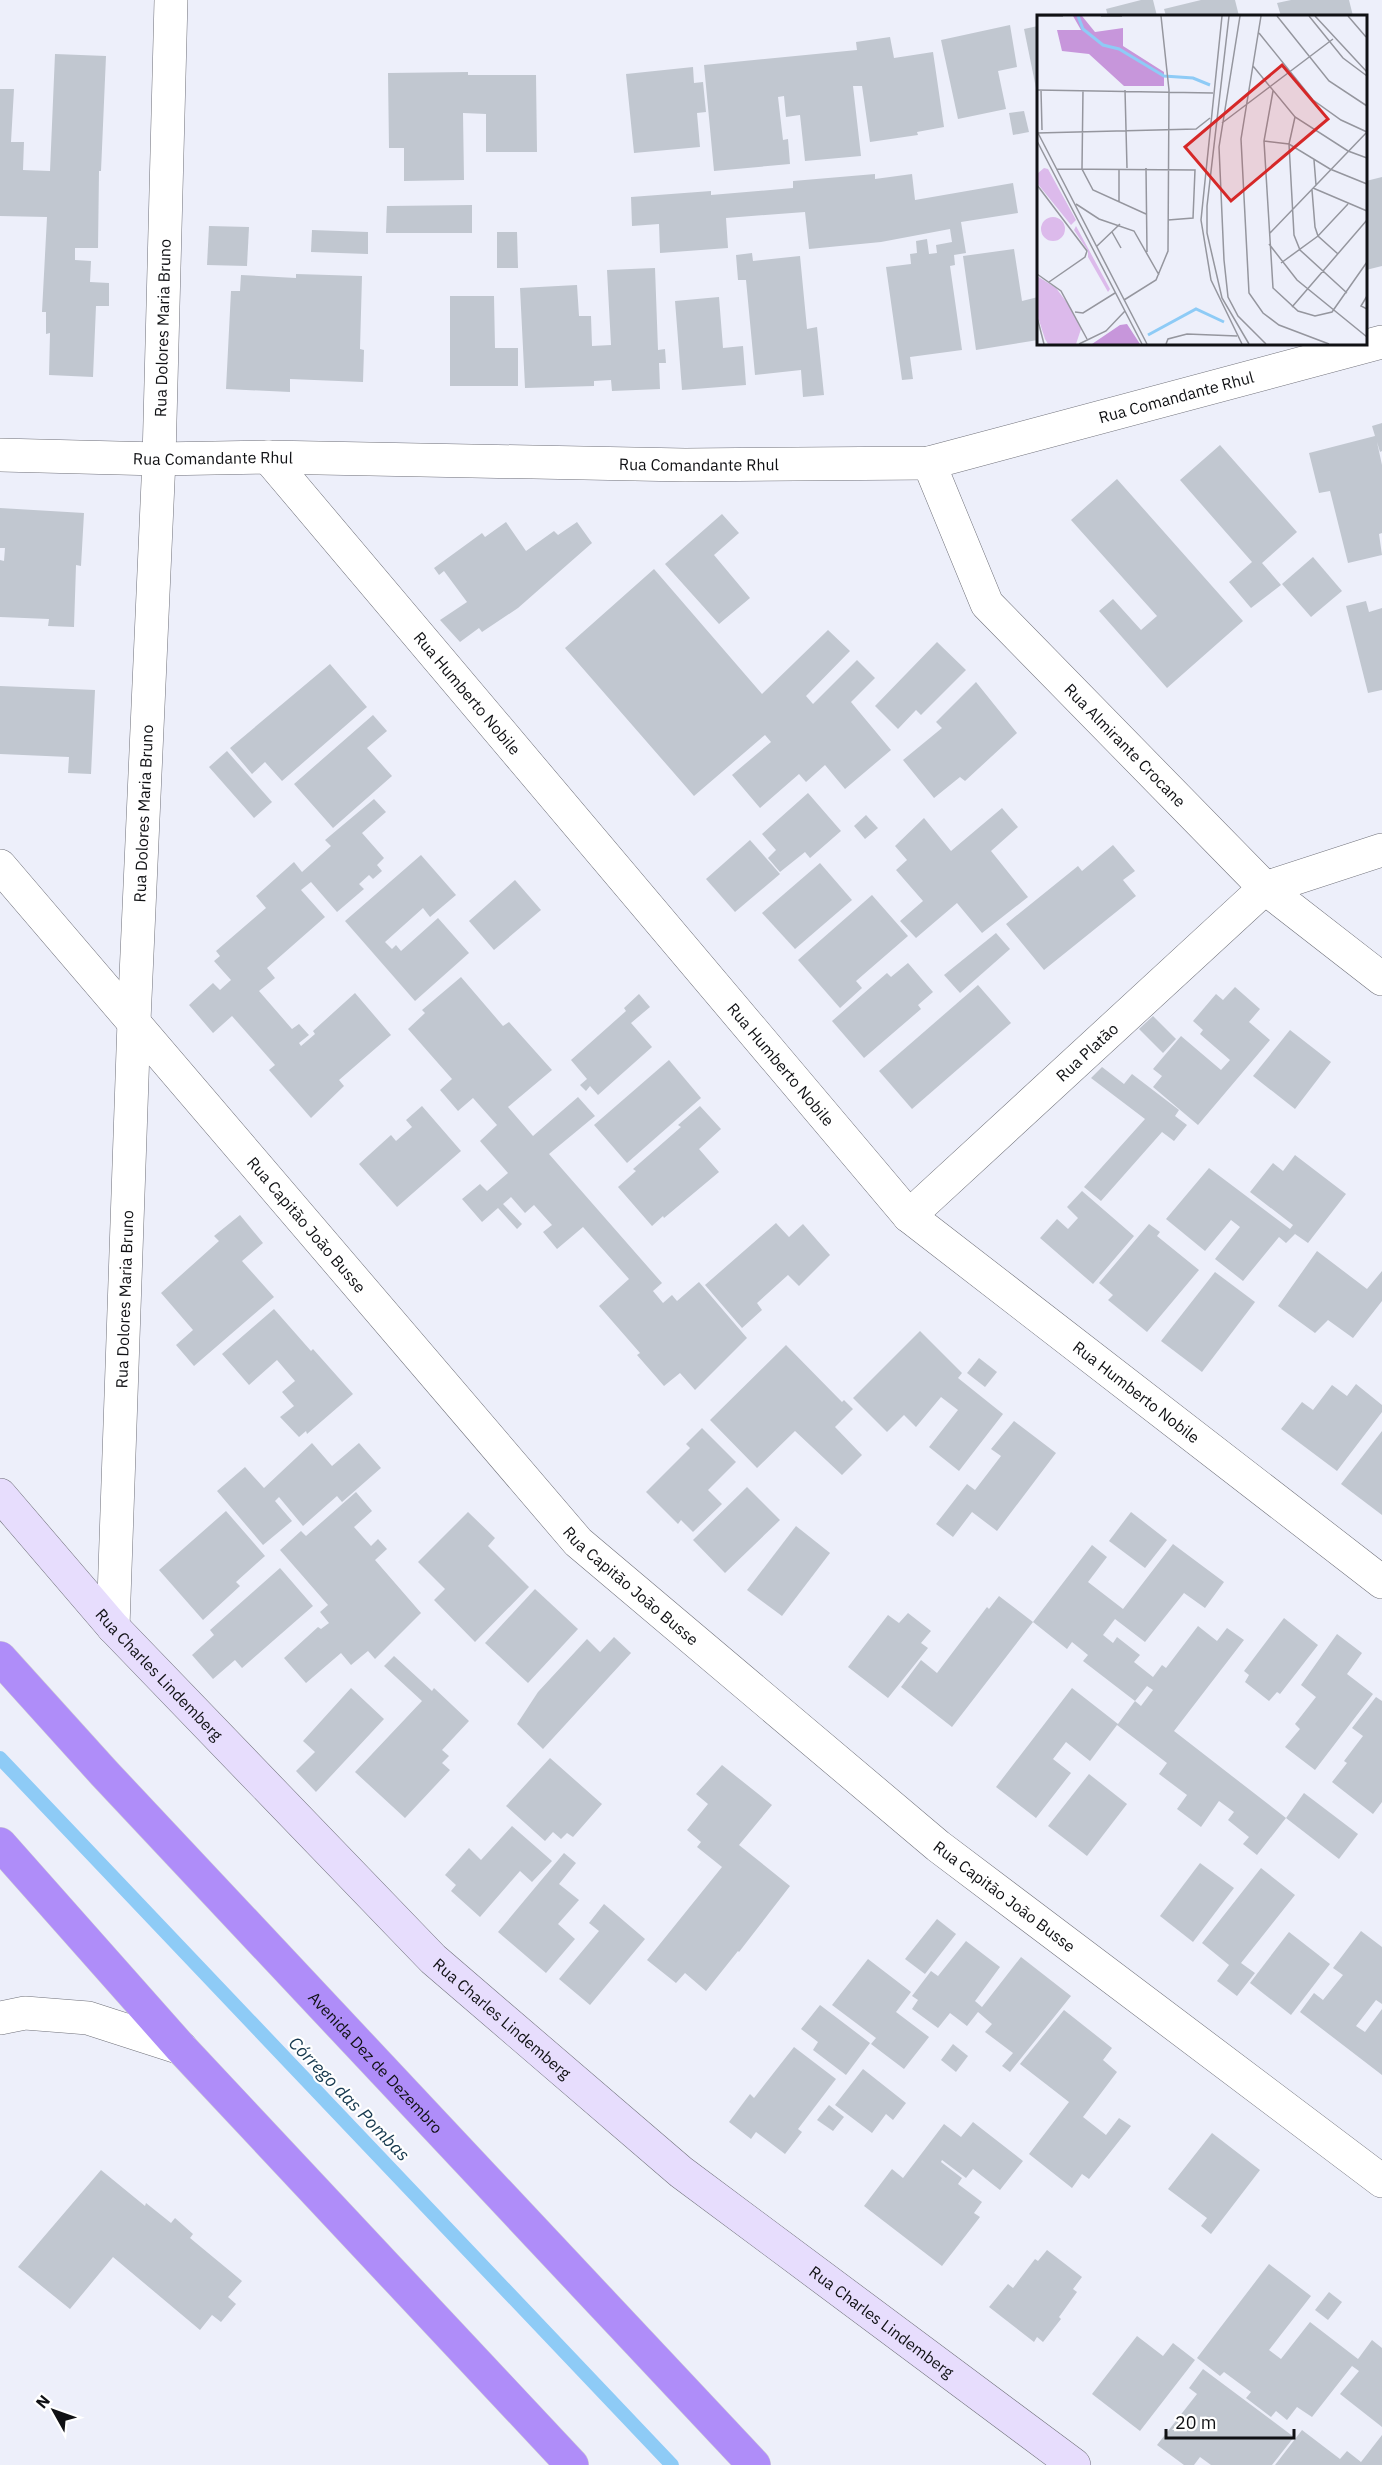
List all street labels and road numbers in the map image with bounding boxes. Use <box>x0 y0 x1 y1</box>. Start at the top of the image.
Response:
street label: Rua Dolores Maria Bruno <box>150 239 175 417</box>
street label: Rua Comandante Rhul <box>1096 367 1256 427</box>
street label: Rua Comandante Rhul <box>133 447 293 469</box>
street label: Rua Comandante Rhul <box>619 454 779 475</box>
street label: Rua Humberto Nobile <box>410 627 525 759</box>
street label: Rua Almirante Crocane <box>1060 679 1190 811</box>
street label: Rua Dolores Maria Bruno <box>129 724 157 903</box>
street label: Rua Humberto Nobile <box>723 999 839 1130</box>
street label: Rua Platão <box>1052 1018 1122 1086</box>
street label: Rua Capitão João Busse <box>243 1153 371 1297</box>
street label: Rua Dolores Maria Bruno <box>111 1210 137 1389</box>
street label: Rua Humberto Nobile <box>1069 1337 1204 1447</box>
street label: Rua Capitão João Busse <box>559 1522 703 1650</box>
street label: Rua Charles Lindemberg <box>92 1604 227 1745</box>
street label: Rua Capitão João Busse <box>930 1836 1080 1956</box>
street label: Rua Charles Lindemberg <box>429 1954 575 2083</box>
street label: Avenida Dez de Dezembro <box>304 1987 447 2137</box>
street label: Rua Charles Lindemberg <box>805 2261 958 2382</box>

